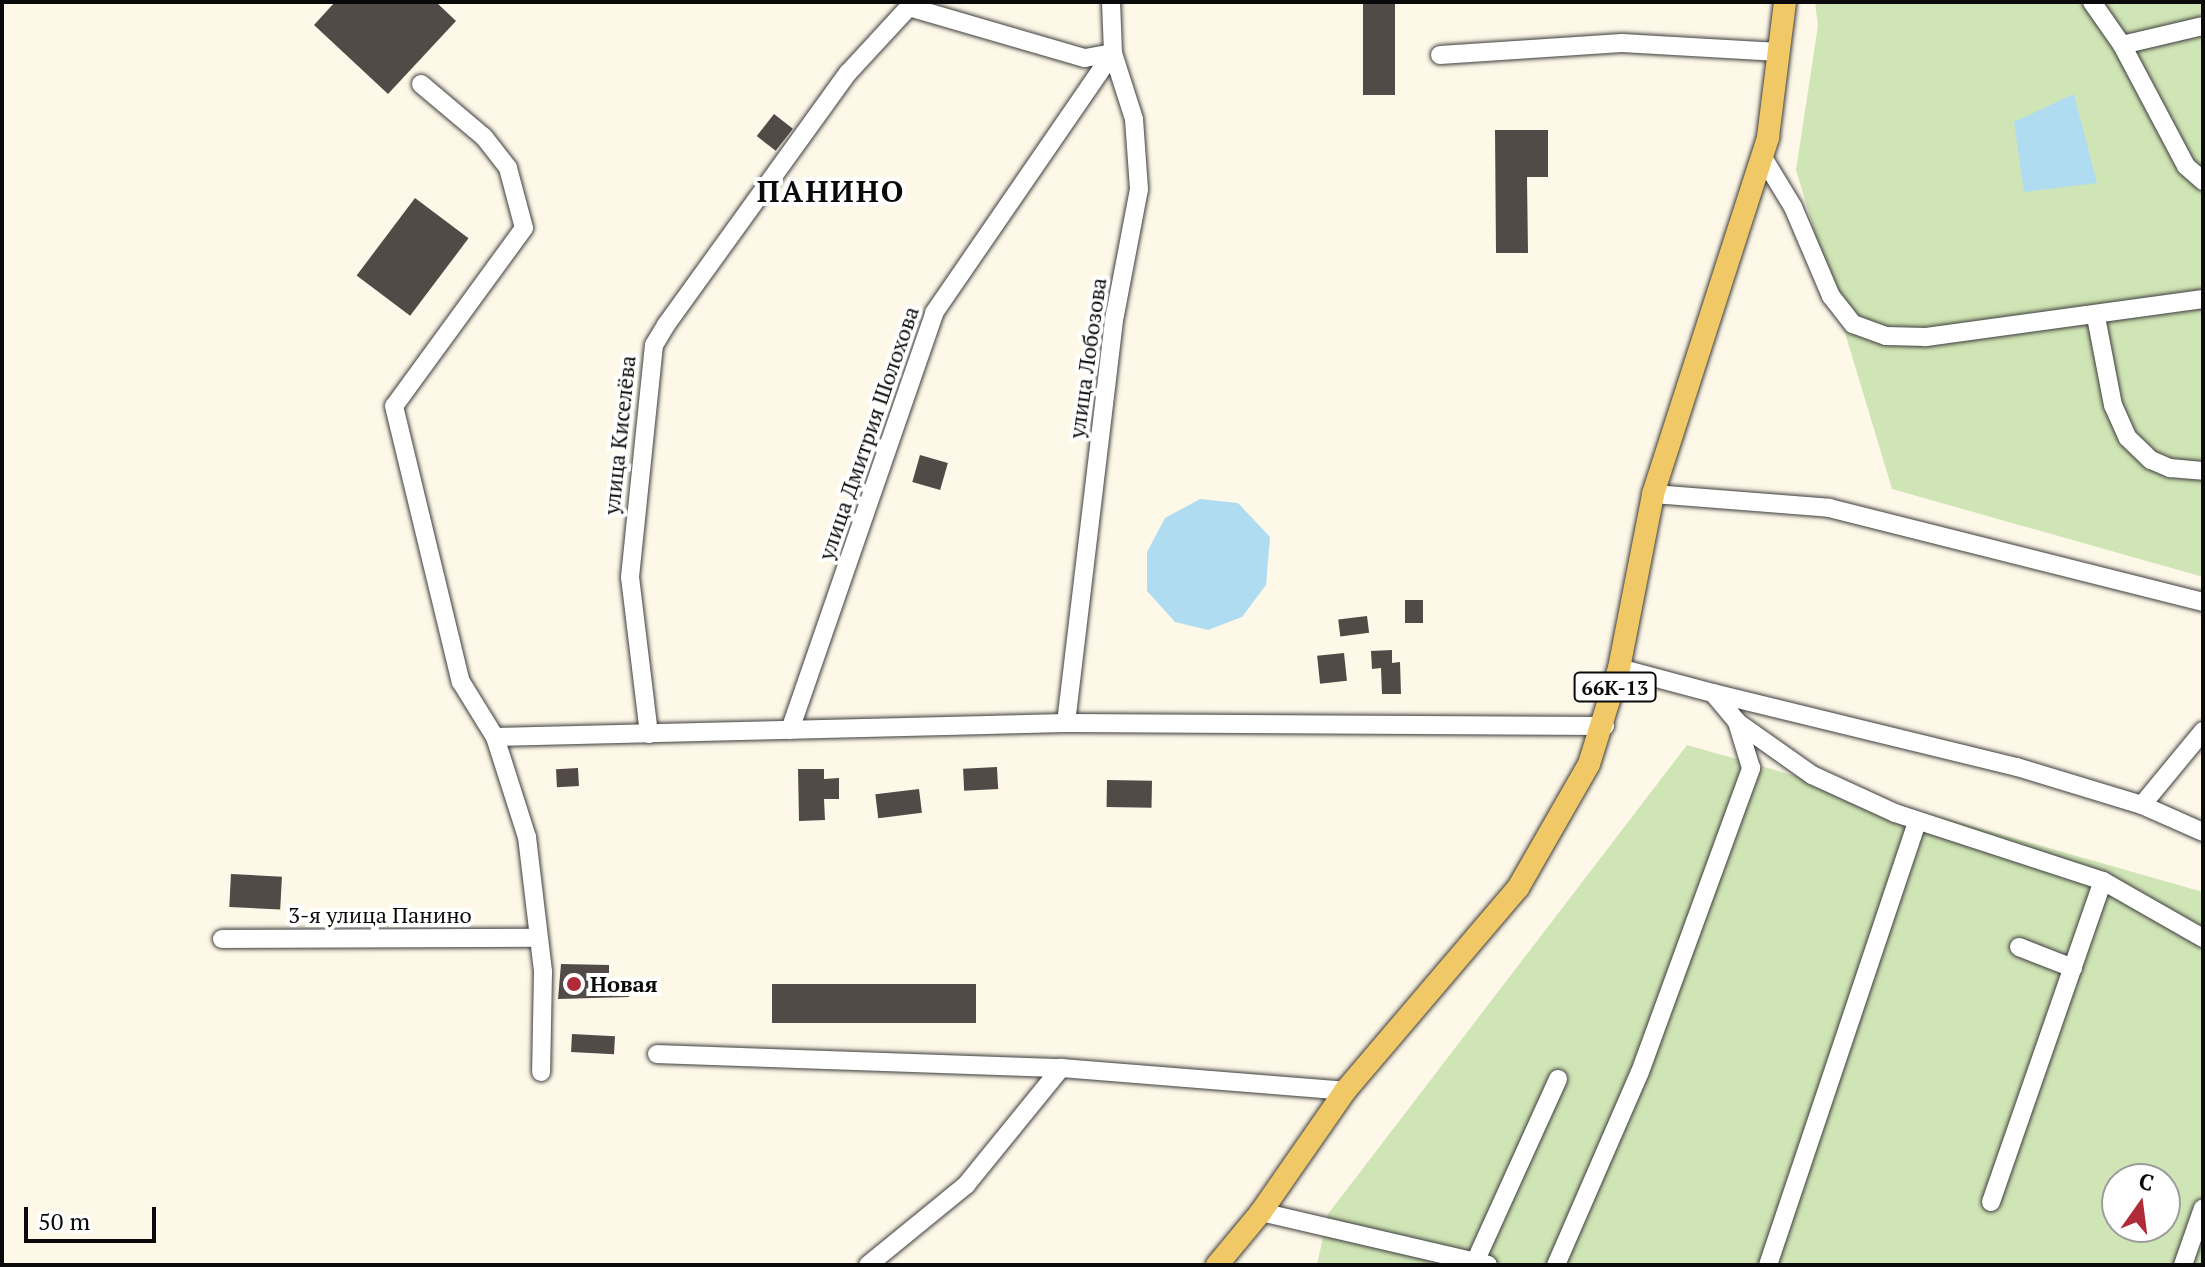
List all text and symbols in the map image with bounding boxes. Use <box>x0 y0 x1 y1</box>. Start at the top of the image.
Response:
district label: ПАНИНО <box>757 173 905 209</box>
street label: улица Лобозова <box>1063 276 1111 440</box>
street label: улица Дмитрия Шолохова <box>812 303 924 563</box>
street label: улица Киселёва <box>598 354 640 516</box>
road number: 66К-13 <box>1573 671 1657 703</box>
street label: 3-я улица Панино <box>288 902 472 928</box>
place label: Новая <box>590 971 658 997</box>
marker: Новая <box>565 975 583 993</box>
north arrow <box>2101 1163 2181 1243</box>
text: С <box>2136 1165 2157 1197</box>
scale bar <box>28 1191 160 1241</box>
text: 50 m <box>38 1205 90 1237</box>

